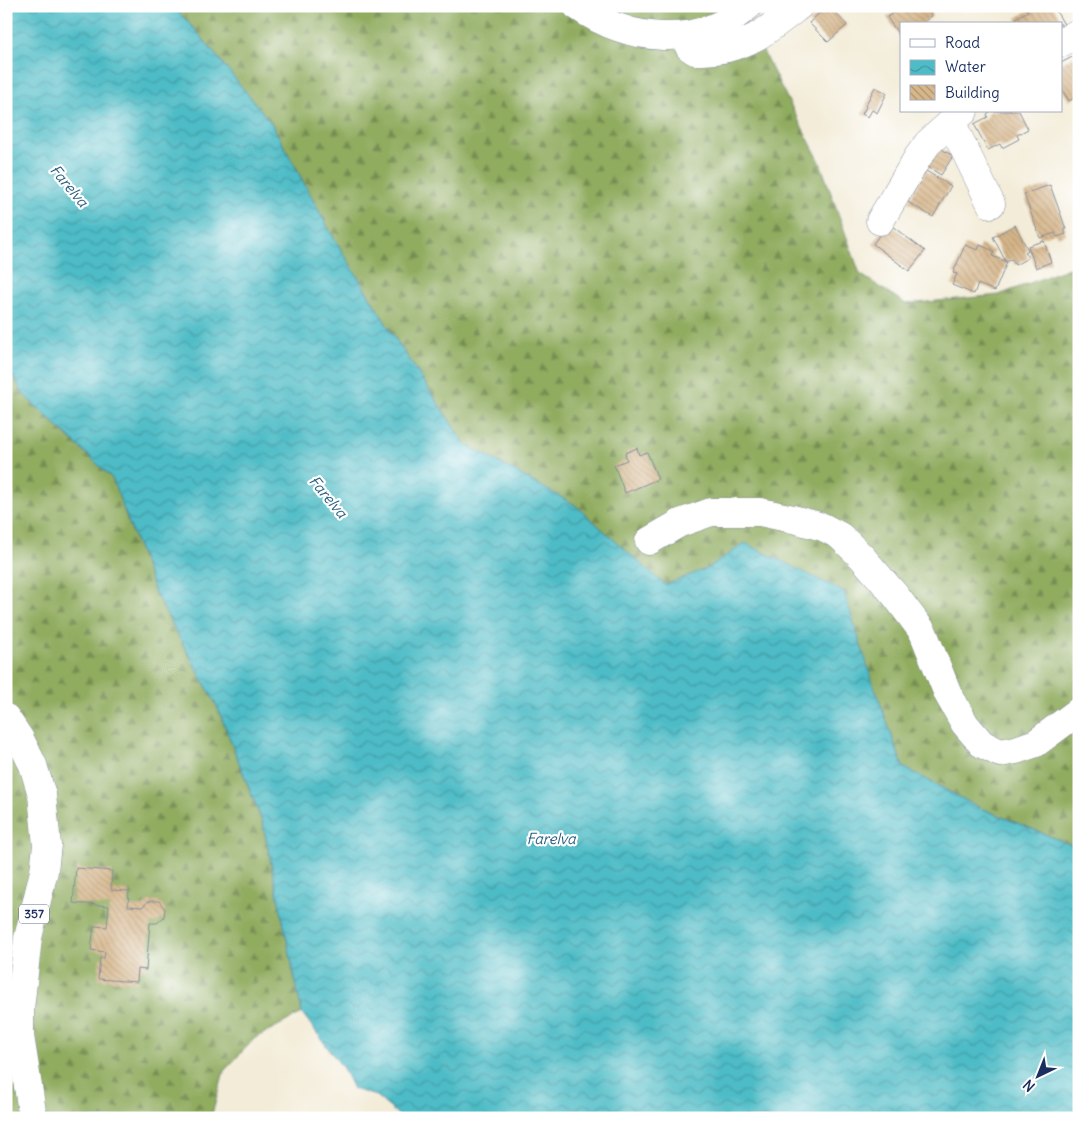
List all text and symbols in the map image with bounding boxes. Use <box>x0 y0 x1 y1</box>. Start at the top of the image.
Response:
legend <box>900 22 1062 112</box>
text: Road <box>945 33 980 52</box>
text: Water <box>945 57 986 76</box>
text: Building <box>945 83 1000 102</box>
water label: Farelva <box>46 161 93 212</box>
water label: Farelva <box>305 472 352 523</box>
water label: Farelva <box>526 829 577 848</box>
road number: 357 <box>19 904 49 924</box>
north arrow <box>1012 1052 1062 1102</box>
text: N <box>1019 1076 1039 1095</box>

